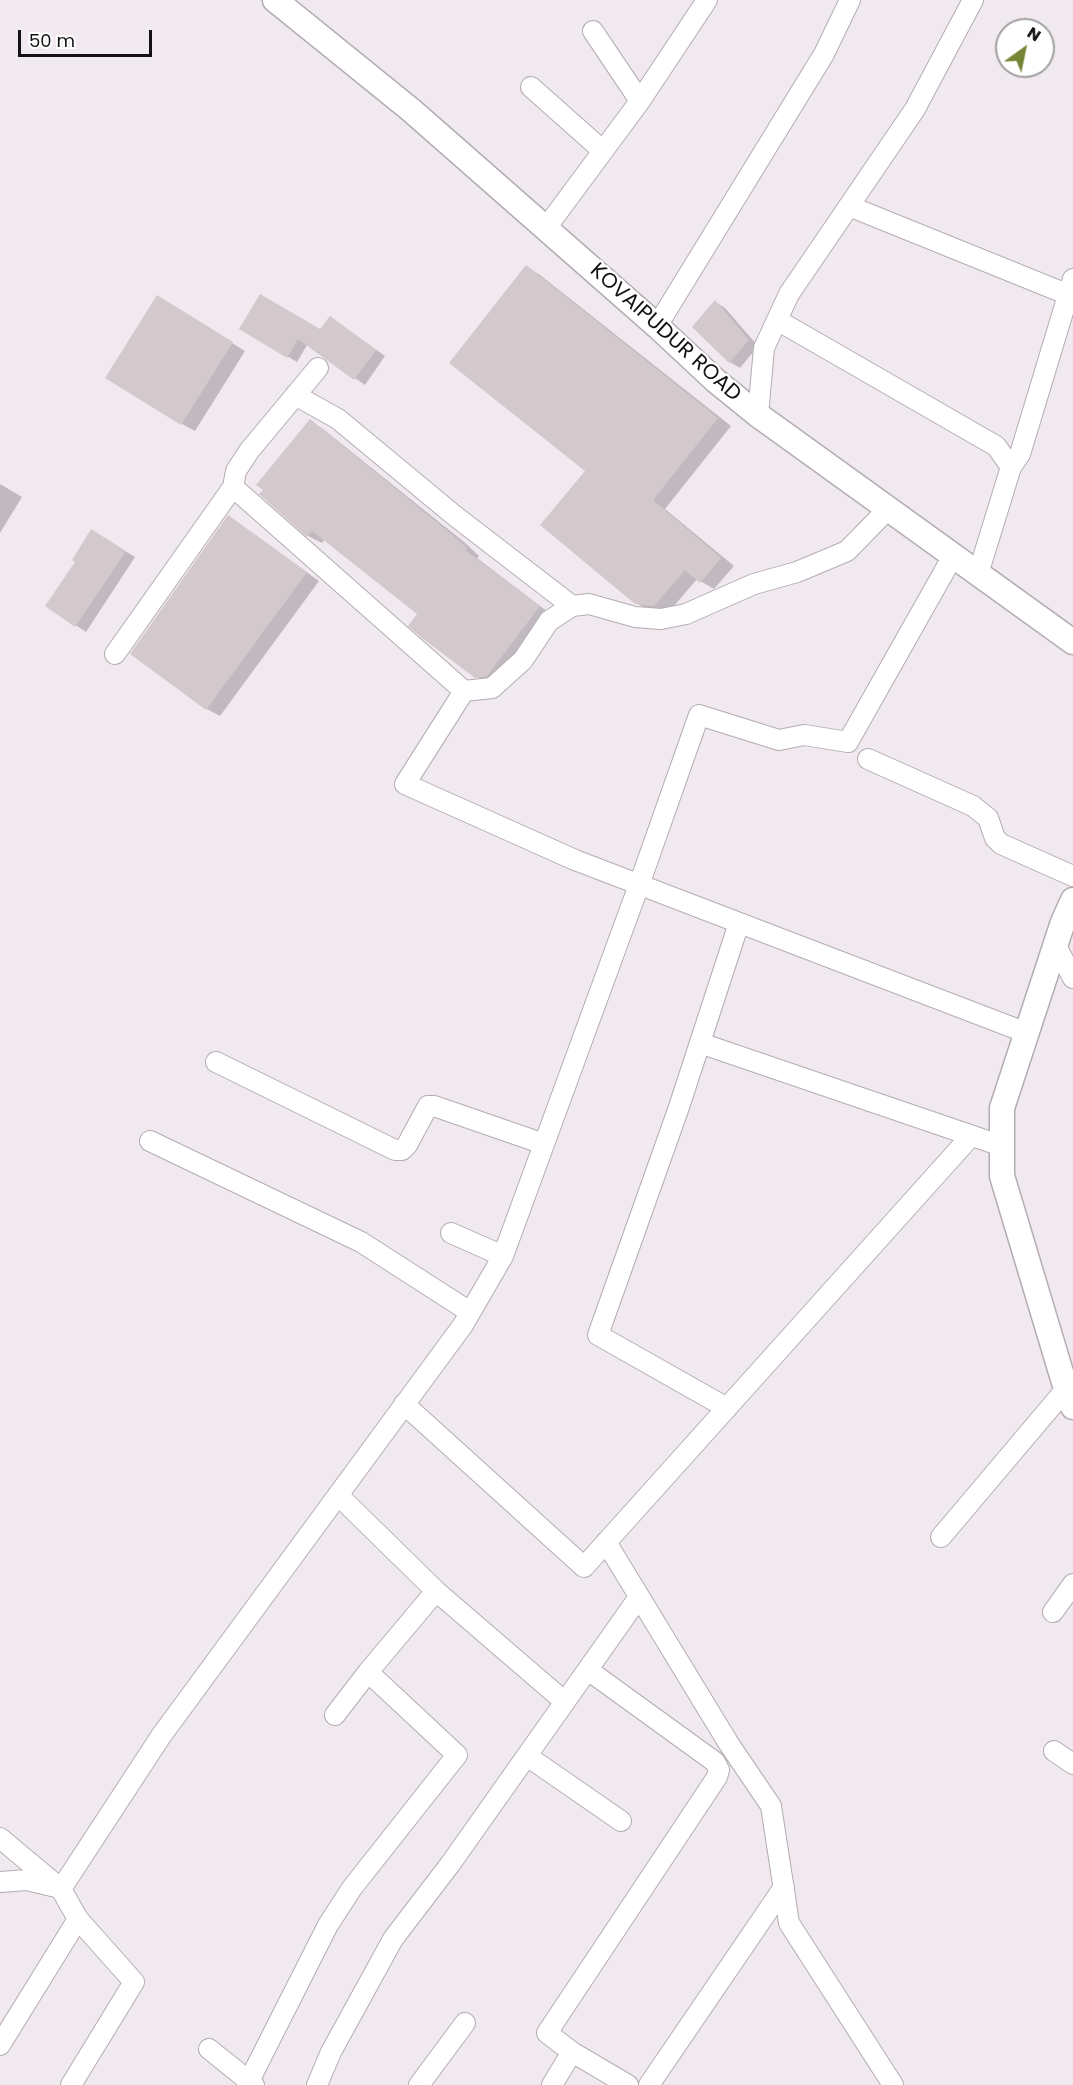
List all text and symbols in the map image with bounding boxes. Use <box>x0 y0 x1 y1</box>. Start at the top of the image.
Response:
scale bar <box>21 18 154 56</box>
north arrow <box>995 18 1055 78</box>
text: N <box>1023 21 1045 47</box>
text: 50 m <box>29 28 75 53</box>
street label: KOVAIPUDUR ROAD <box>584 259 746 407</box>

